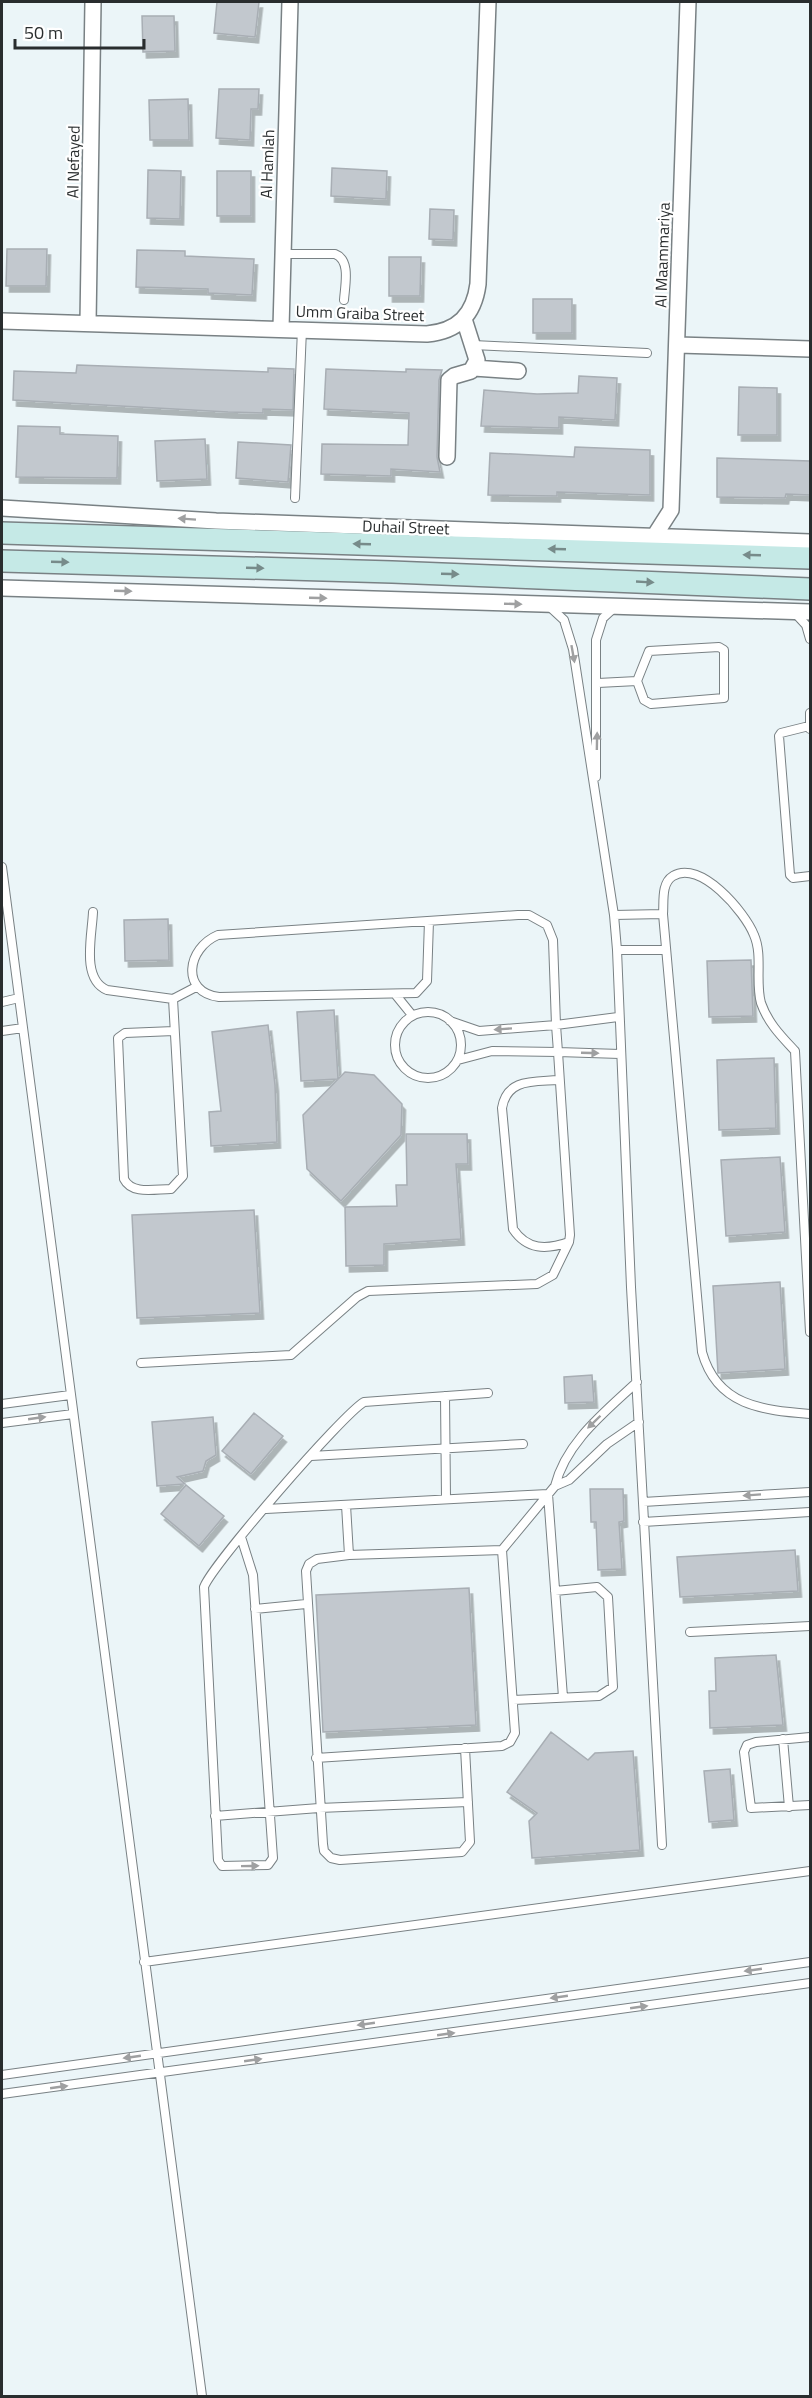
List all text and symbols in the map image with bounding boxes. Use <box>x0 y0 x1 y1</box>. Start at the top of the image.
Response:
scale bar <box>15 12 144 50</box>
text: 50 m <box>24 19 63 46</box>
street label: Al Nefayed <box>60 125 86 199</box>
street label: Al Hamlah <box>254 129 280 199</box>
street label: Al Maammariya <box>648 202 676 308</box>
street label: Umm Graiba Street <box>295 299 425 327</box>
street label: Duhail Street <box>362 513 450 541</box>
one-way arrow <box>178 515 197 524</box>
one-way arrow <box>353 539 372 548</box>
one-way arrow <box>548 544 567 553</box>
one-way arrow <box>743 551 762 560</box>
one-way arrow <box>50 558 69 567</box>
one-way arrow <box>245 563 264 573</box>
one-way arrow <box>440 569 459 579</box>
one-way arrow <box>635 577 654 586</box>
one-way arrow <box>113 587 132 596</box>
one-way arrow <box>308 593 327 602</box>
one-way arrow <box>503 599 522 609</box>
one-way arrow <box>569 644 578 663</box>
one-way arrow <box>592 732 601 751</box>
one-way arrow <box>493 1024 512 1034</box>
one-way arrow <box>580 1048 599 1057</box>
one-way arrow <box>28 1414 47 1423</box>
one-way arrow <box>587 1415 602 1429</box>
one-way arrow <box>743 1491 762 1500</box>
one-way arrow <box>241 1861 260 1870</box>
one-way arrow <box>743 1966 762 1975</box>
one-way arrow <box>550 1993 569 2002</box>
one-way arrow <box>630 2002 649 2012</box>
one-way arrow <box>357 2020 376 2029</box>
one-way arrow <box>436 2029 455 2038</box>
one-way arrow <box>122 2052 141 2061</box>
one-way arrow <box>243 2056 262 2065</box>
one-way arrow <box>50 2082 69 2091</box>

